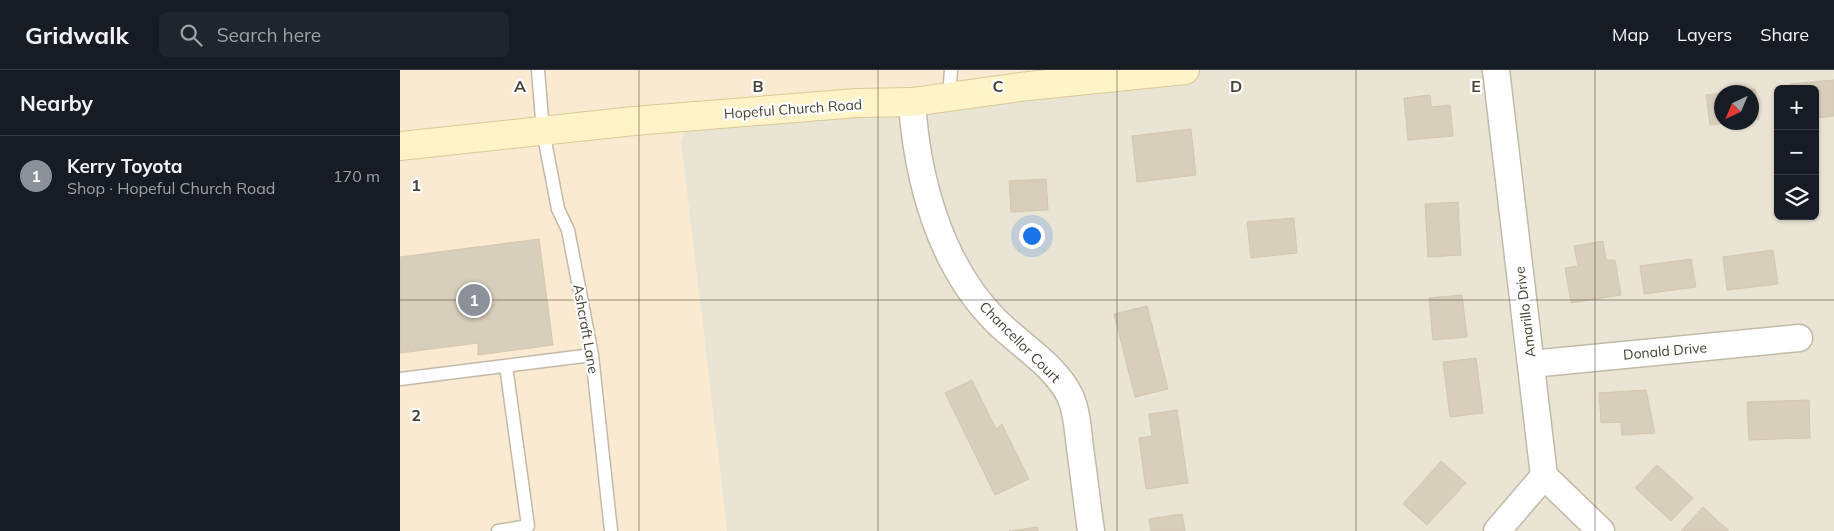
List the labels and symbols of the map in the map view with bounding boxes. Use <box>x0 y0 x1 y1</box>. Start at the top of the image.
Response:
text: A <box>514 76 526 96</box>
text: B <box>752 76 764 96</box>
text: C <box>993 76 1004 96</box>
text: D <box>1230 76 1242 96</box>
text: E <box>1471 76 1481 96</box>
north arrow <box>1714 85 1759 130</box>
street label: Hopeful Church Road <box>723 95 863 123</box>
text: 1 <box>411 175 421 195</box>
your location <box>1019 223 1045 249</box>
street label: Amarillo Drive <box>1510 265 1540 359</box>
pin: 1 <box>458 281 490 319</box>
street label: Ashcraft Lane <box>569 283 603 375</box>
street label: Chancellor Court <box>976 298 1065 387</box>
street label: Donald Drive <box>1622 338 1708 364</box>
text: 2 <box>411 405 421 425</box>

